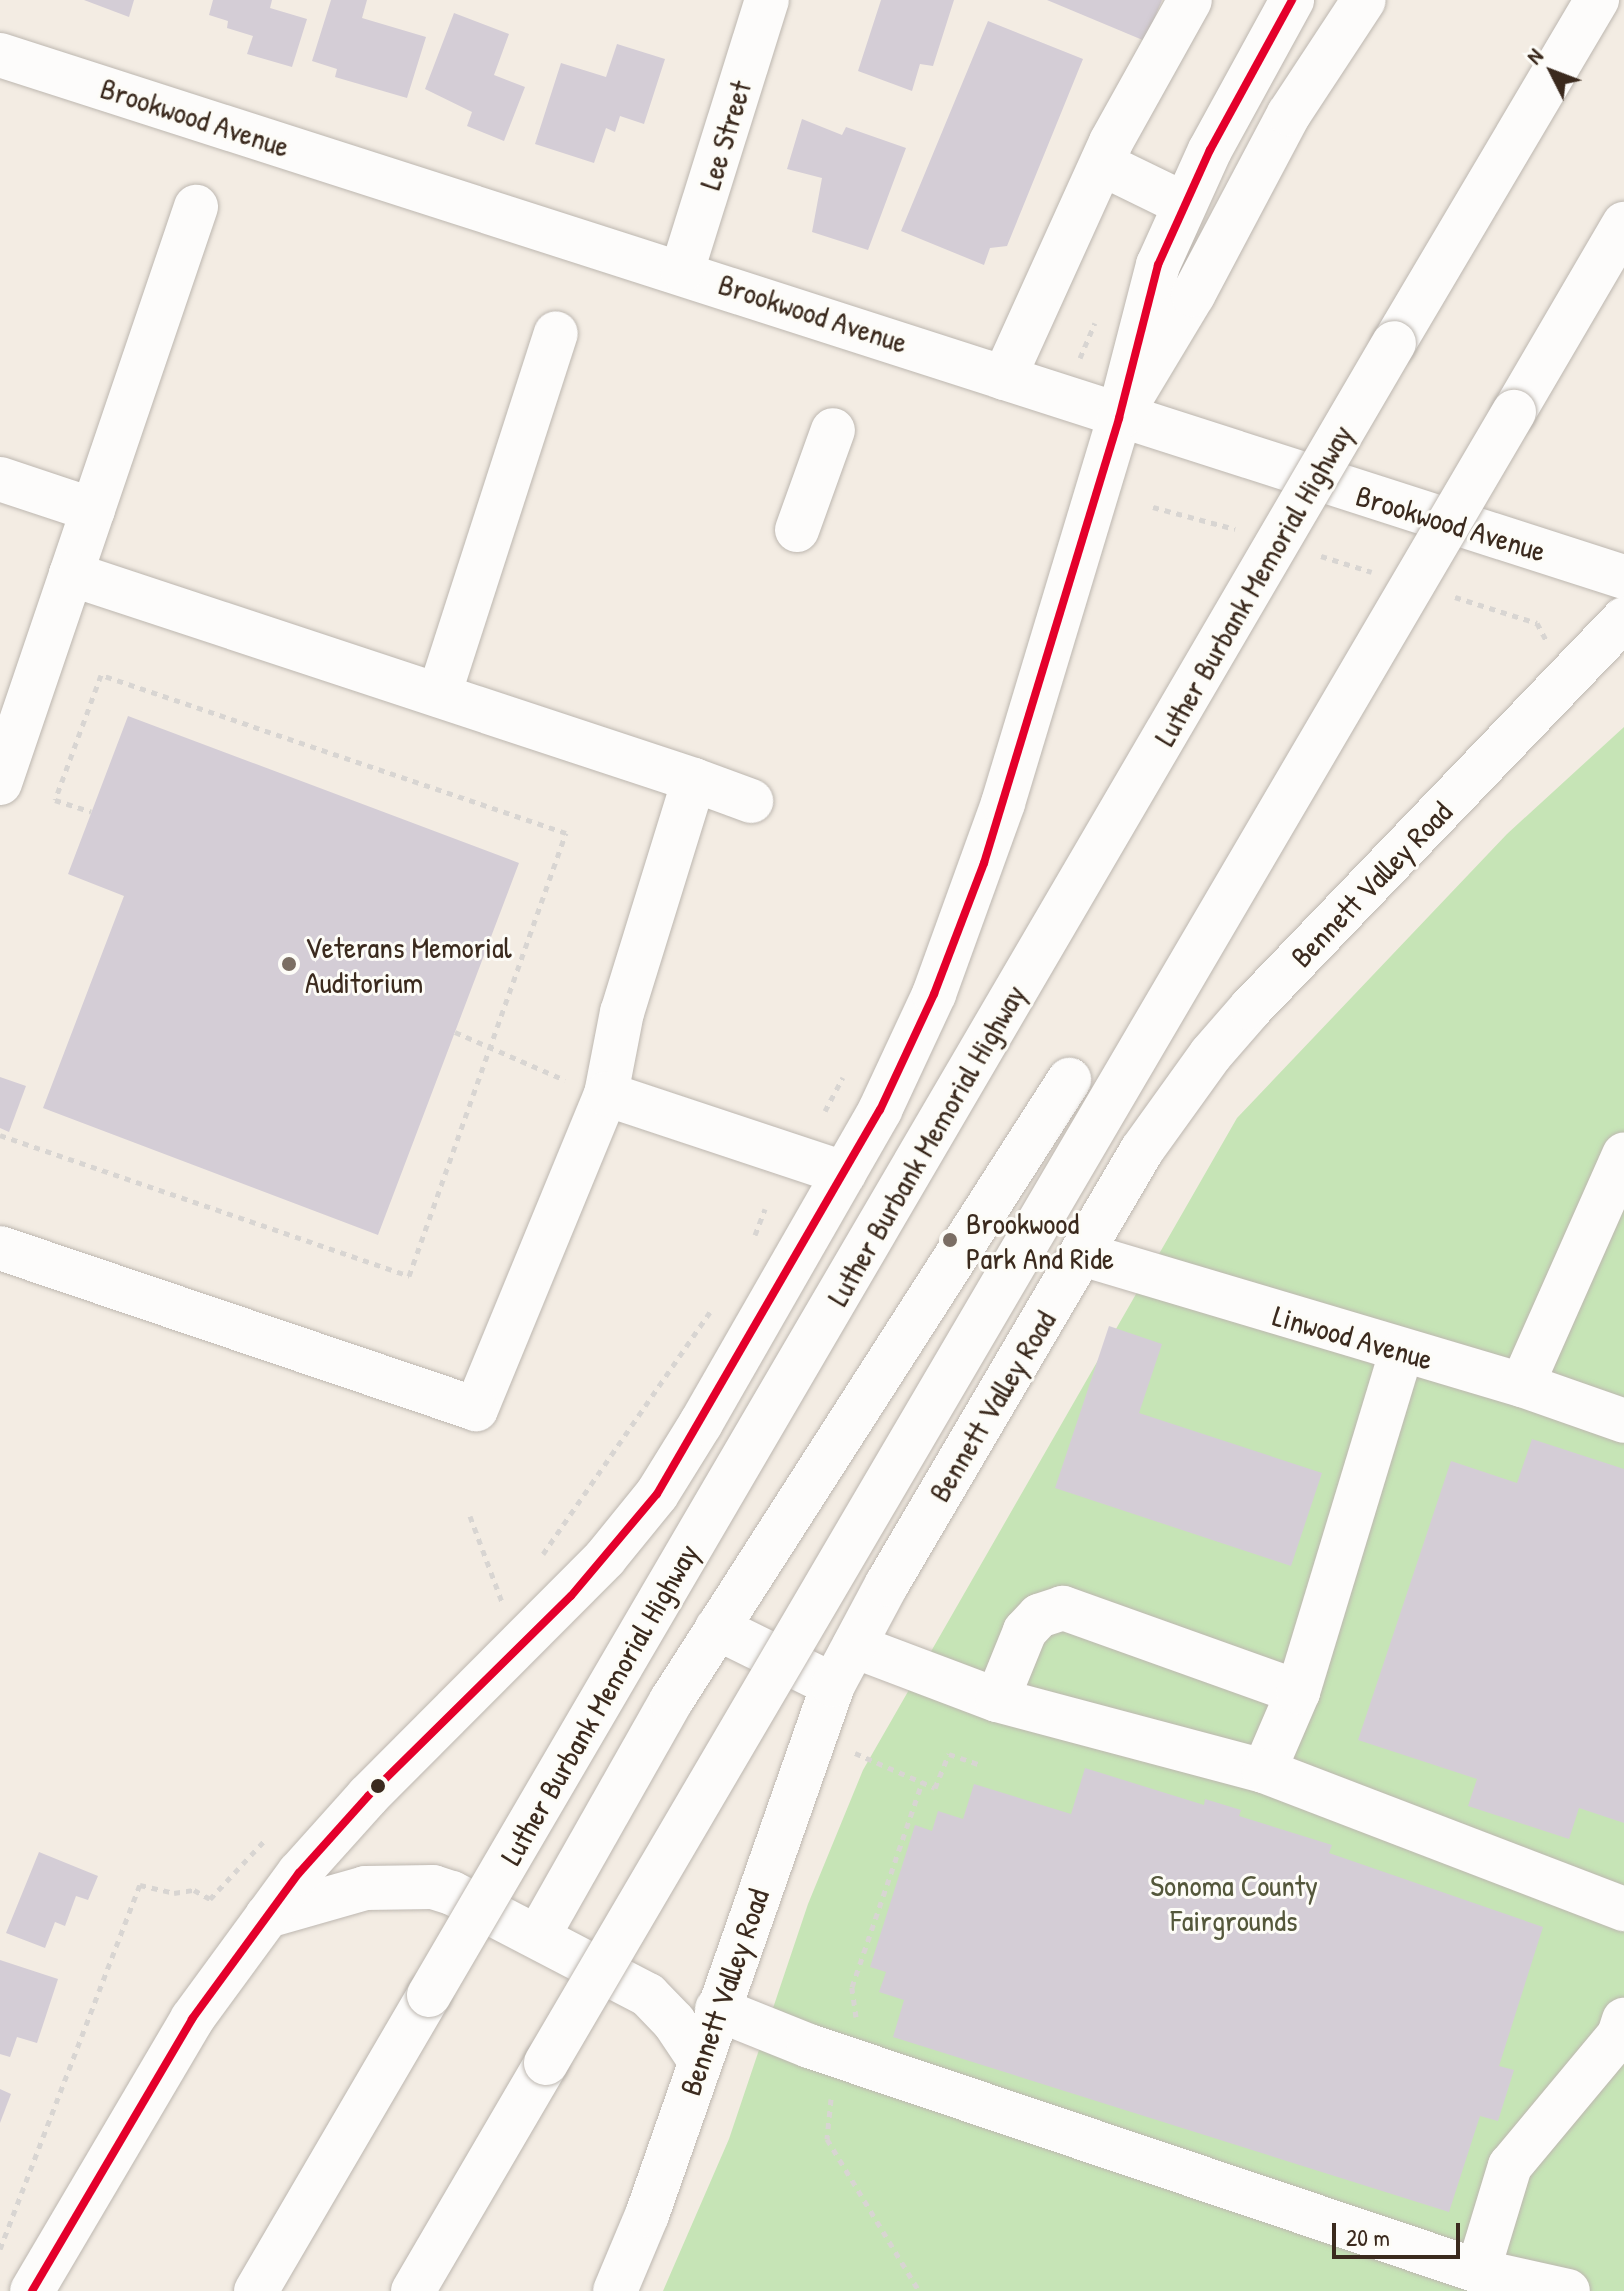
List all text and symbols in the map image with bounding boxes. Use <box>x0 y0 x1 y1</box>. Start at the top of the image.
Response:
north arrow <box>1512 32 1592 112</box>
text: N <box>1519 42 1549 70</box>
street label: Brookwood Avenue <box>96 70 294 164</box>
street label: Lee Street <box>691 76 759 194</box>
street label: Brookwood Avenue <box>714 266 912 360</box>
street label: Luther Burbank Memorial Highway <box>1146 418 1360 752</box>
street label: Brookwood Avenue <box>1352 477 1550 569</box>
street label: Bennett Valley Road <box>1283 794 1459 974</box>
place label: Veterans Memorial Auditorium <box>305 929 512 1000</box>
marker: Veterans Memorial Auditorium <box>280 955 298 973</box>
street label: Luther Burbank Memorial Highway <box>819 978 1033 1312</box>
place label: Brookwood Park And Ride <box>966 1205 1114 1276</box>
marker: Brookwood Park And Ride <box>941 1231 959 1249</box>
street label: Linwood Avenue <box>1269 1297 1437 1377</box>
street label: Bennett Valley Road <box>921 1304 1063 1508</box>
street label: Luther Burbank Memorial Highway <box>492 1537 706 1871</box>
unlabelled marker <box>370 1778 386 1794</box>
park label: Sonoma County Fairgrounds <box>1150 1867 1318 1938</box>
street label: Bennett Valley Road <box>672 1884 776 2100</box>
scale bar <box>1336 2207 1464 2257</box>
text: 20 m <box>1346 2221 1390 2253</box>

